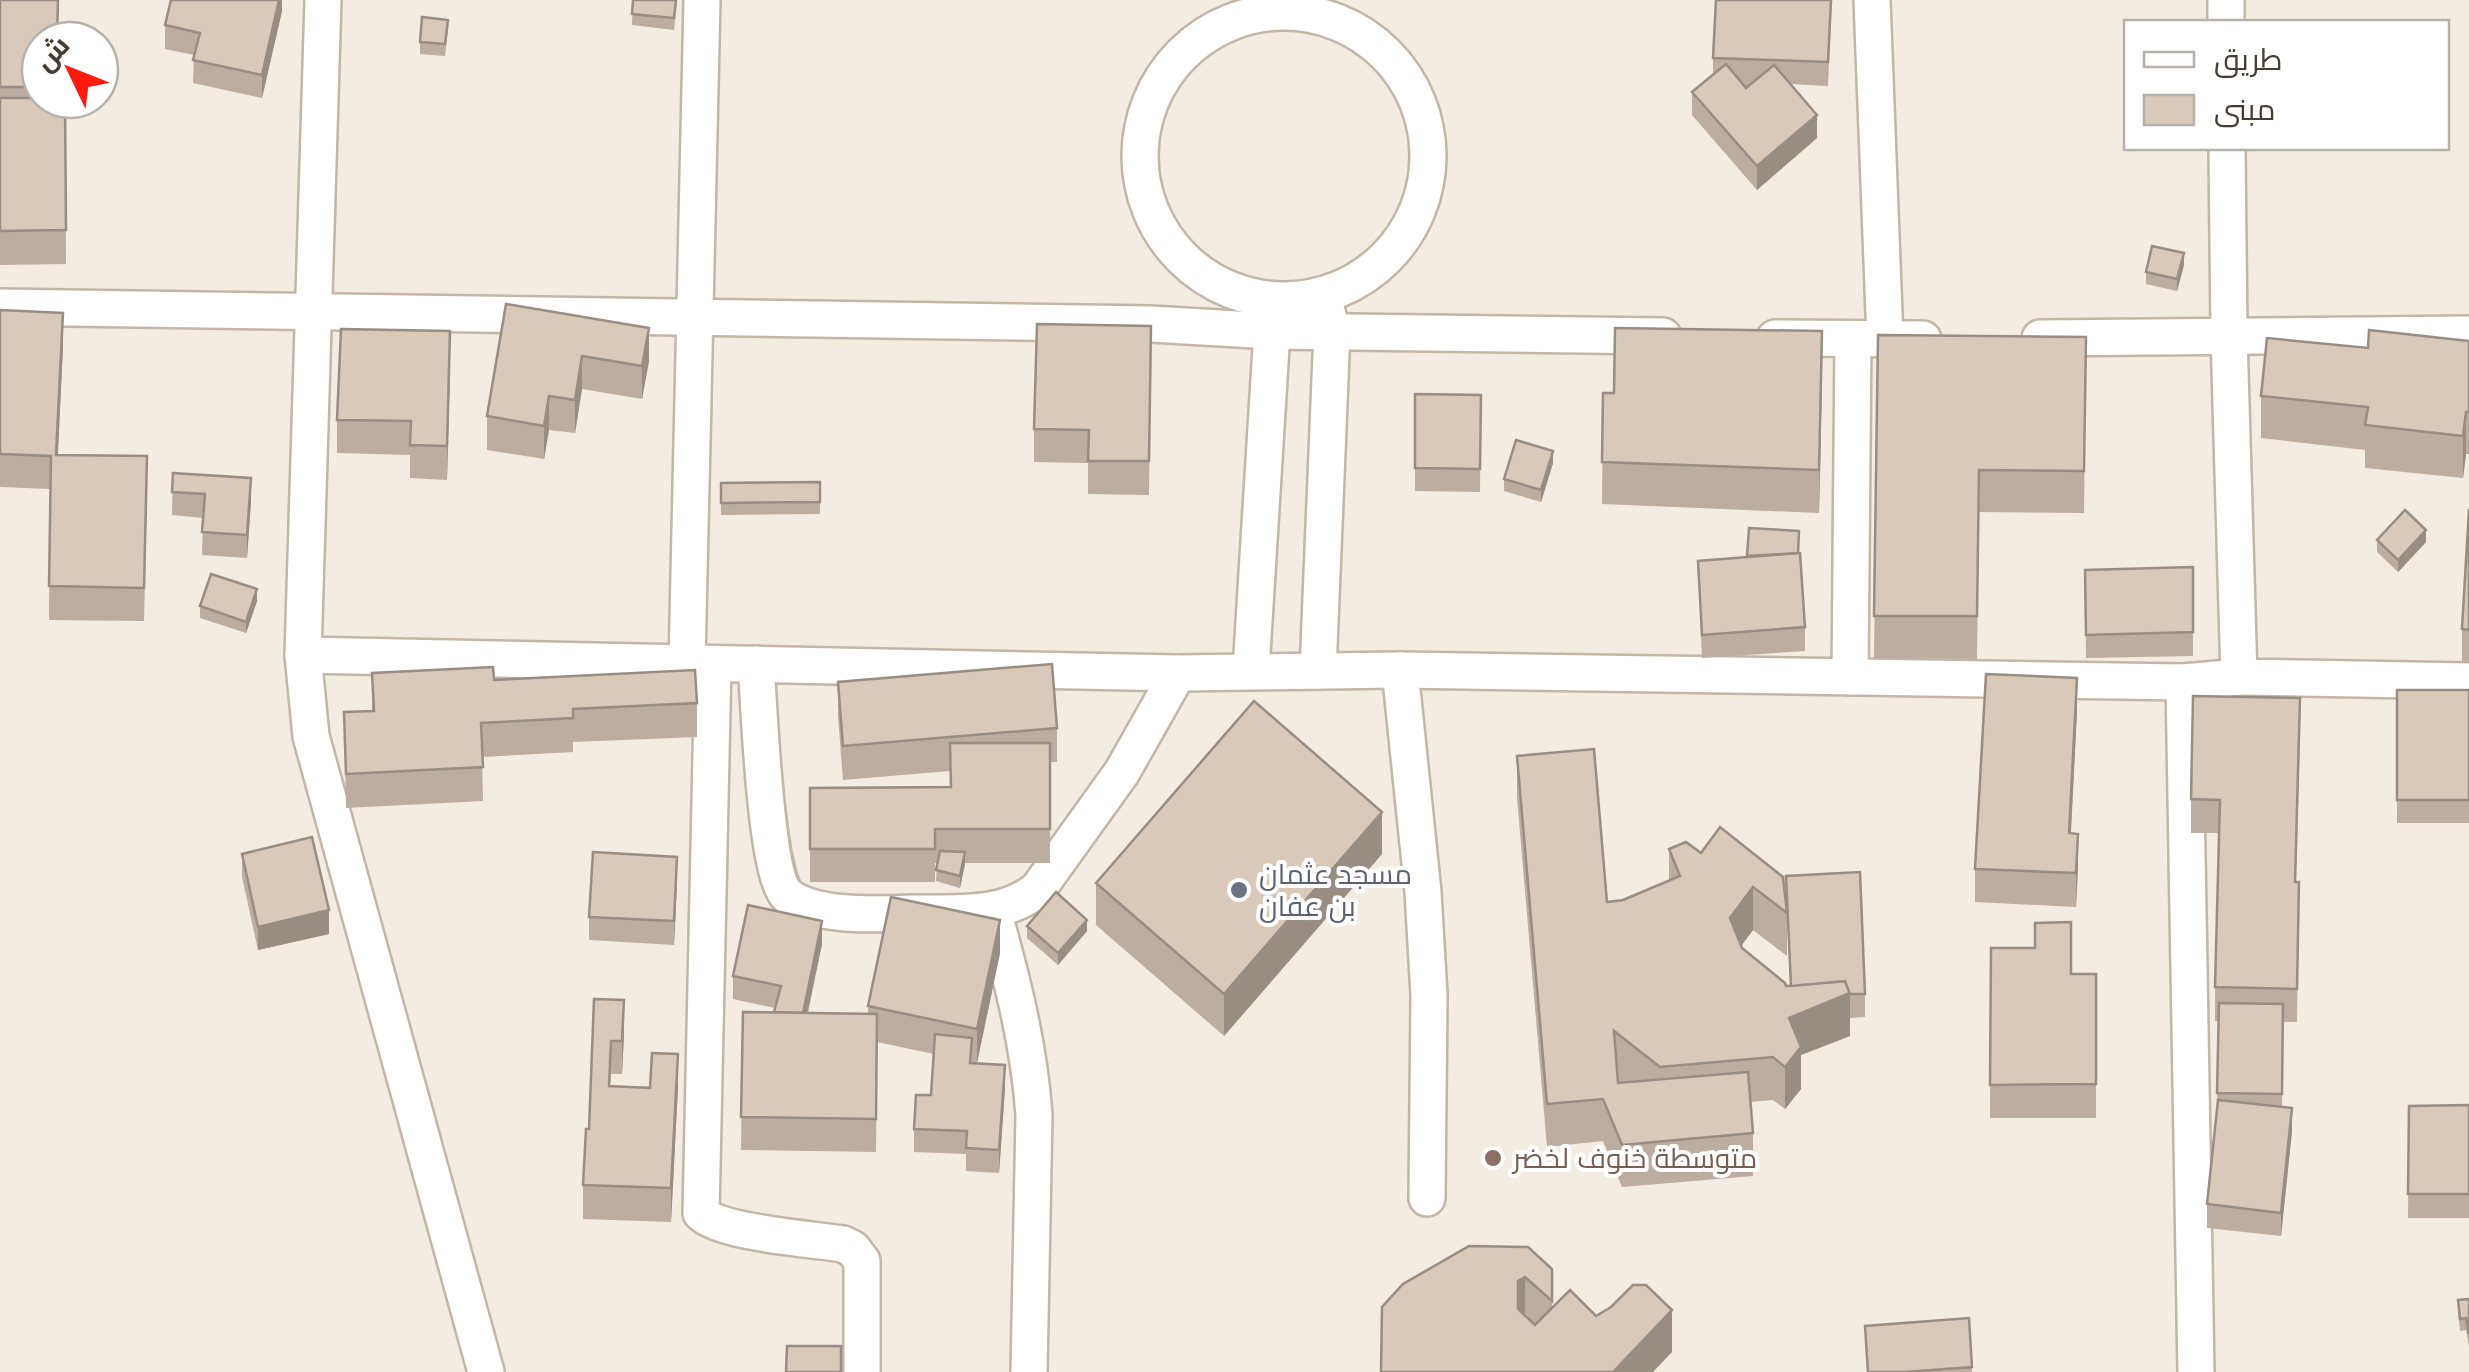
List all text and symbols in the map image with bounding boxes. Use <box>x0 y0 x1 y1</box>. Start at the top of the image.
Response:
north arrow <box>20 20 120 120</box>
legend <box>2124 20 2449 150</box>
text: ش <box>25 26 79 80</box>
text: طريق <box>2214 38 2283 81</box>
text: مبنى <box>2214 88 2275 131</box>
place label: مسجد عثمان بن عفان <box>1259 854 1412 927</box>
marker: مسجد عثمان بن عفان <box>1228 879 1250 901</box>
place label: متوسطة خنوف لخضر <box>1511 1138 1757 1179</box>
marker: متوسطة خنوف لخضر <box>1482 1147 1504 1169</box>

